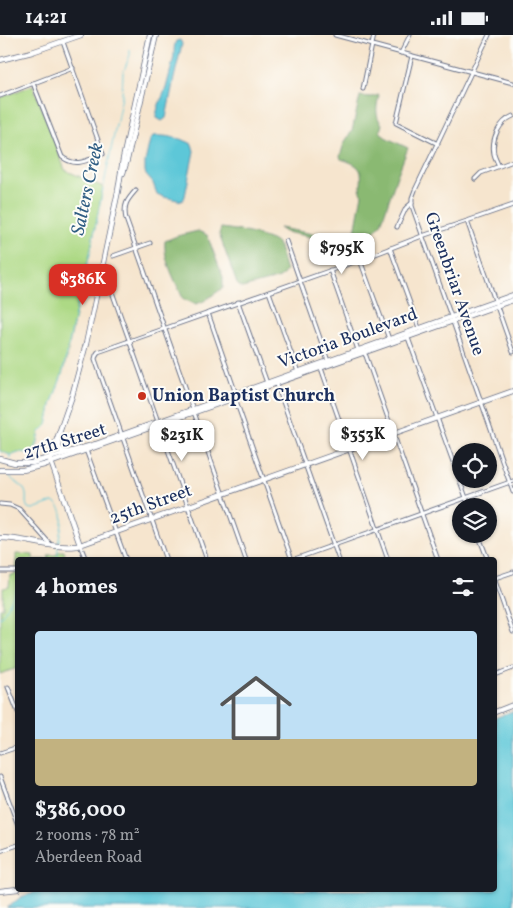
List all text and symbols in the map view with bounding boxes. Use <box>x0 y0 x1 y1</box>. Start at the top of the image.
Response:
text: 14:21 <box>25 5 67 31</box>
water label: Salters Creek <box>66 140 111 238</box>
street label: Greenbriar Avenue <box>418 209 490 359</box>
pin: $795K <box>307 233 377 275</box>
text: $795K <box>320 238 364 260</box>
pin: $386K <box>48 263 118 306</box>
text: $386K <box>60 269 106 291</box>
street label: Victoria Boulevard <box>275 302 421 376</box>
place label: Union Baptist Church <box>152 384 336 409</box>
marker: Union Baptist Church <box>136 390 148 402</box>
street label: 27th Street <box>20 418 110 466</box>
pin: $231K <box>147 419 217 462</box>
pin: $353K <box>328 419 398 461</box>
text: $353K <box>341 424 385 446</box>
text: $231K <box>160 425 204 447</box>
map controls <box>452 443 497 543</box>
button: locate <box>452 443 497 488</box>
street label: 25th Street <box>106 479 196 531</box>
button: layers <box>452 498 497 543</box>
text: 4 homes <box>35 573 118 602</box>
icon: filters <box>449 573 477 601</box>
icon: home <box>211 663 301 753</box>
text: $386,000 <box>35 796 126 825</box>
text: 2 rooms · 78 m² <box>35 825 140 847</box>
text: Aberdeen Road <box>35 847 142 869</box>

